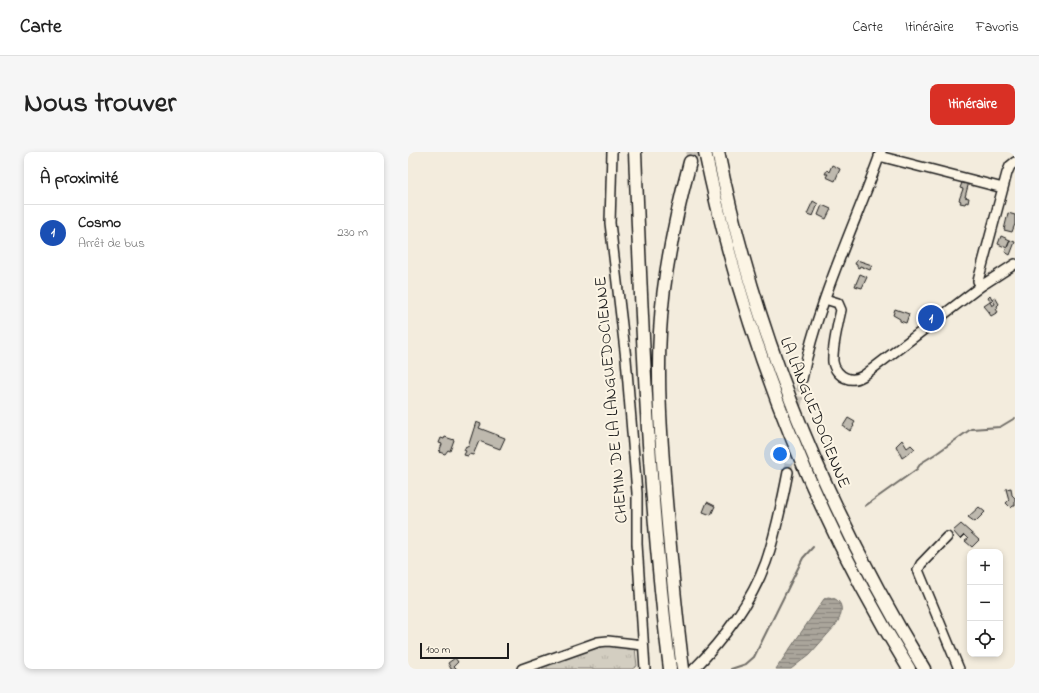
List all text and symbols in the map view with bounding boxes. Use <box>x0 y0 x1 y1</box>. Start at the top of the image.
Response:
text: Carte <box>20 14 61 41</box>
text: Carte <box>852 17 883 38</box>
text: Itinéraire <box>905 17 954 38</box>
text: Favoris <box>976 17 1019 38</box>
text: Nous trouver <box>24 84 176 125</box>
button: Itinéraire <box>930 84 1015 125</box>
text: À proximité <box>40 166 118 191</box>
text: Cosmo <box>78 212 121 234</box>
text: 1 <box>51 223 55 242</box>
text: 230 m <box>337 223 368 242</box>
text: Arrêt de bus <box>78 234 145 253</box>
street label: CHEMIN DE LA LANGUEDOCIENNE <box>588 275 635 525</box>
pin: 1 <box>918 303 944 333</box>
street label: LA LANGUEDOCIENNE <box>773 333 856 492</box>
your location <box>770 444 790 464</box>
map controls <box>967 549 1003 657</box>
button: + <box>967 549 1003 585</box>
button: − <box>967 585 1003 621</box>
button: locate <box>967 621 1003 657</box>
scale bar <box>420 641 509 660</box>
text: 100 m <box>426 642 450 658</box>

